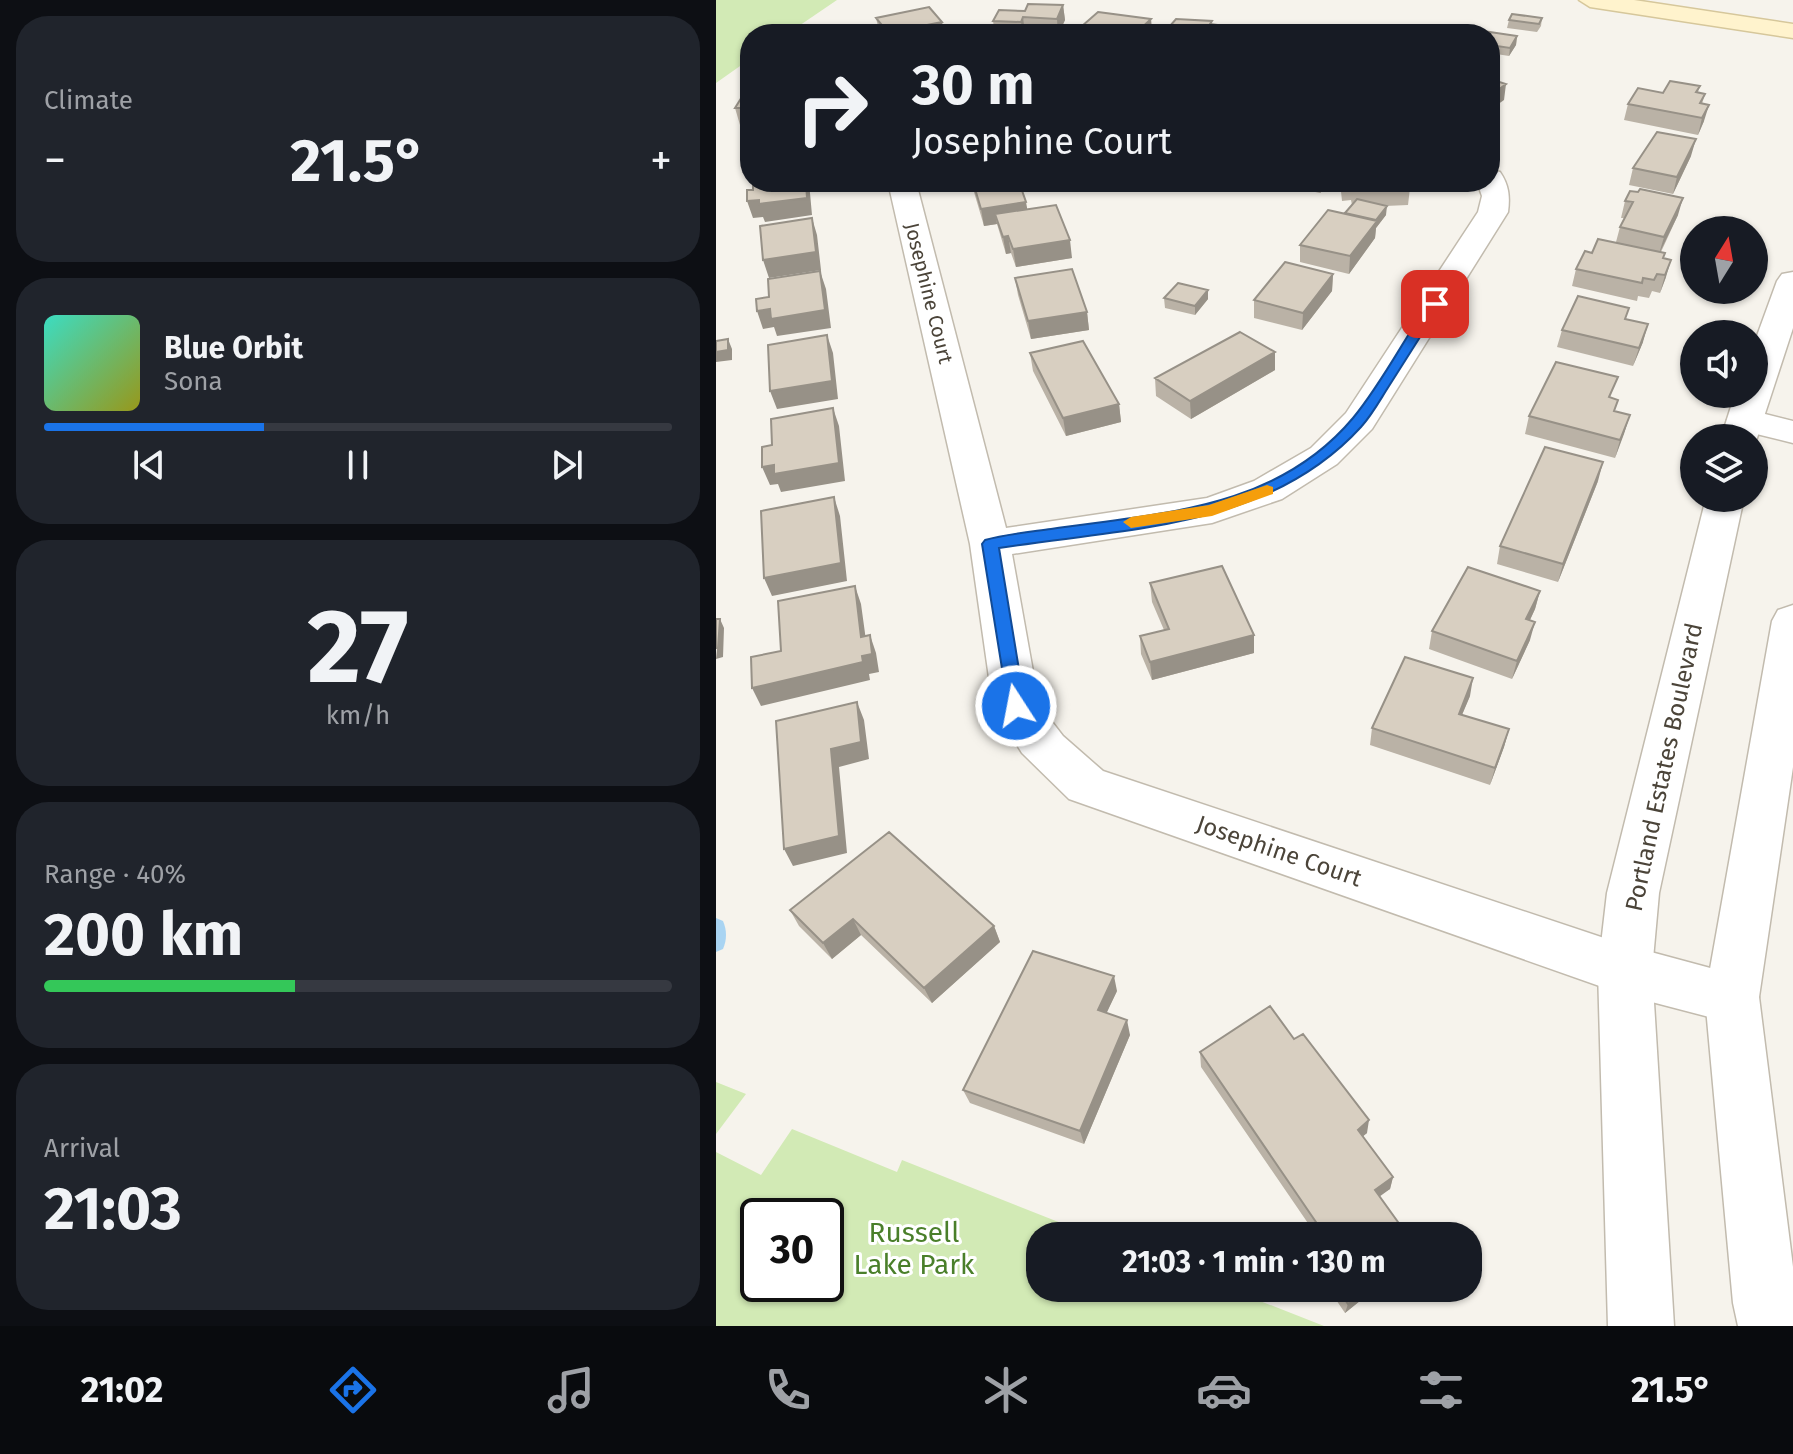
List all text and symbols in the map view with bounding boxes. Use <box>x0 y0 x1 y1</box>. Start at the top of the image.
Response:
text: 30 m <box>912 52 1034 119</box>
icon: right <box>780 56 884 160</box>
text: Climate <box>44 85 133 116</box>
text: Josephine Court <box>912 120 1172 164</box>
text: 21.5° <box>290 125 426 197</box>
text: − <box>44 134 66 187</box>
text: + <box>650 134 672 187</box>
north arrow <box>1680 216 1768 304</box>
map controls <box>1680 216 1768 512</box>
street label: Josephine Court <box>900 220 958 367</box>
pin <box>1401 270 1469 338</box>
icon: arrive <box>1413 282 1457 326</box>
button: sound <box>1680 320 1768 408</box>
text: Blue Orbit <box>164 330 303 366</box>
text: Sona <box>164 366 223 397</box>
button: layers <box>1680 424 1768 512</box>
icon: previous <box>127 443 171 487</box>
icon: pause <box>336 443 380 487</box>
icon: next <box>545 443 589 487</box>
text: 27 <box>307 585 409 710</box>
street label: Portland Estates Boulevard <box>1620 620 1708 914</box>
position arrow <box>974 664 1058 748</box>
text: km/h <box>326 700 390 731</box>
street label: Josephine Court <box>1193 810 1366 893</box>
text: Range · 40% <box>44 859 186 890</box>
text: 200 km <box>44 899 243 971</box>
text: Arrival <box>44 1133 120 1164</box>
text: 21:03 <box>44 1173 182 1245</box>
speed limit sign: 30 <box>740 1198 844 1302</box>
park label: Russell Lake Park <box>854 1216 975 1281</box>
text: 21:03 · 1 min · 130 m <box>1122 1244 1386 1280</box>
icon: directions <box>325 1362 381 1418</box>
icon: music <box>543 1362 599 1418</box>
icon: phone <box>760 1362 816 1418</box>
icon: climate <box>978 1362 1034 1418</box>
icon: car <box>1196 1362 1252 1418</box>
icon: filters <box>1413 1362 1469 1418</box>
text: 21:02 <box>81 1368 163 1412</box>
text: 21.5° <box>1631 1368 1712 1412</box>

